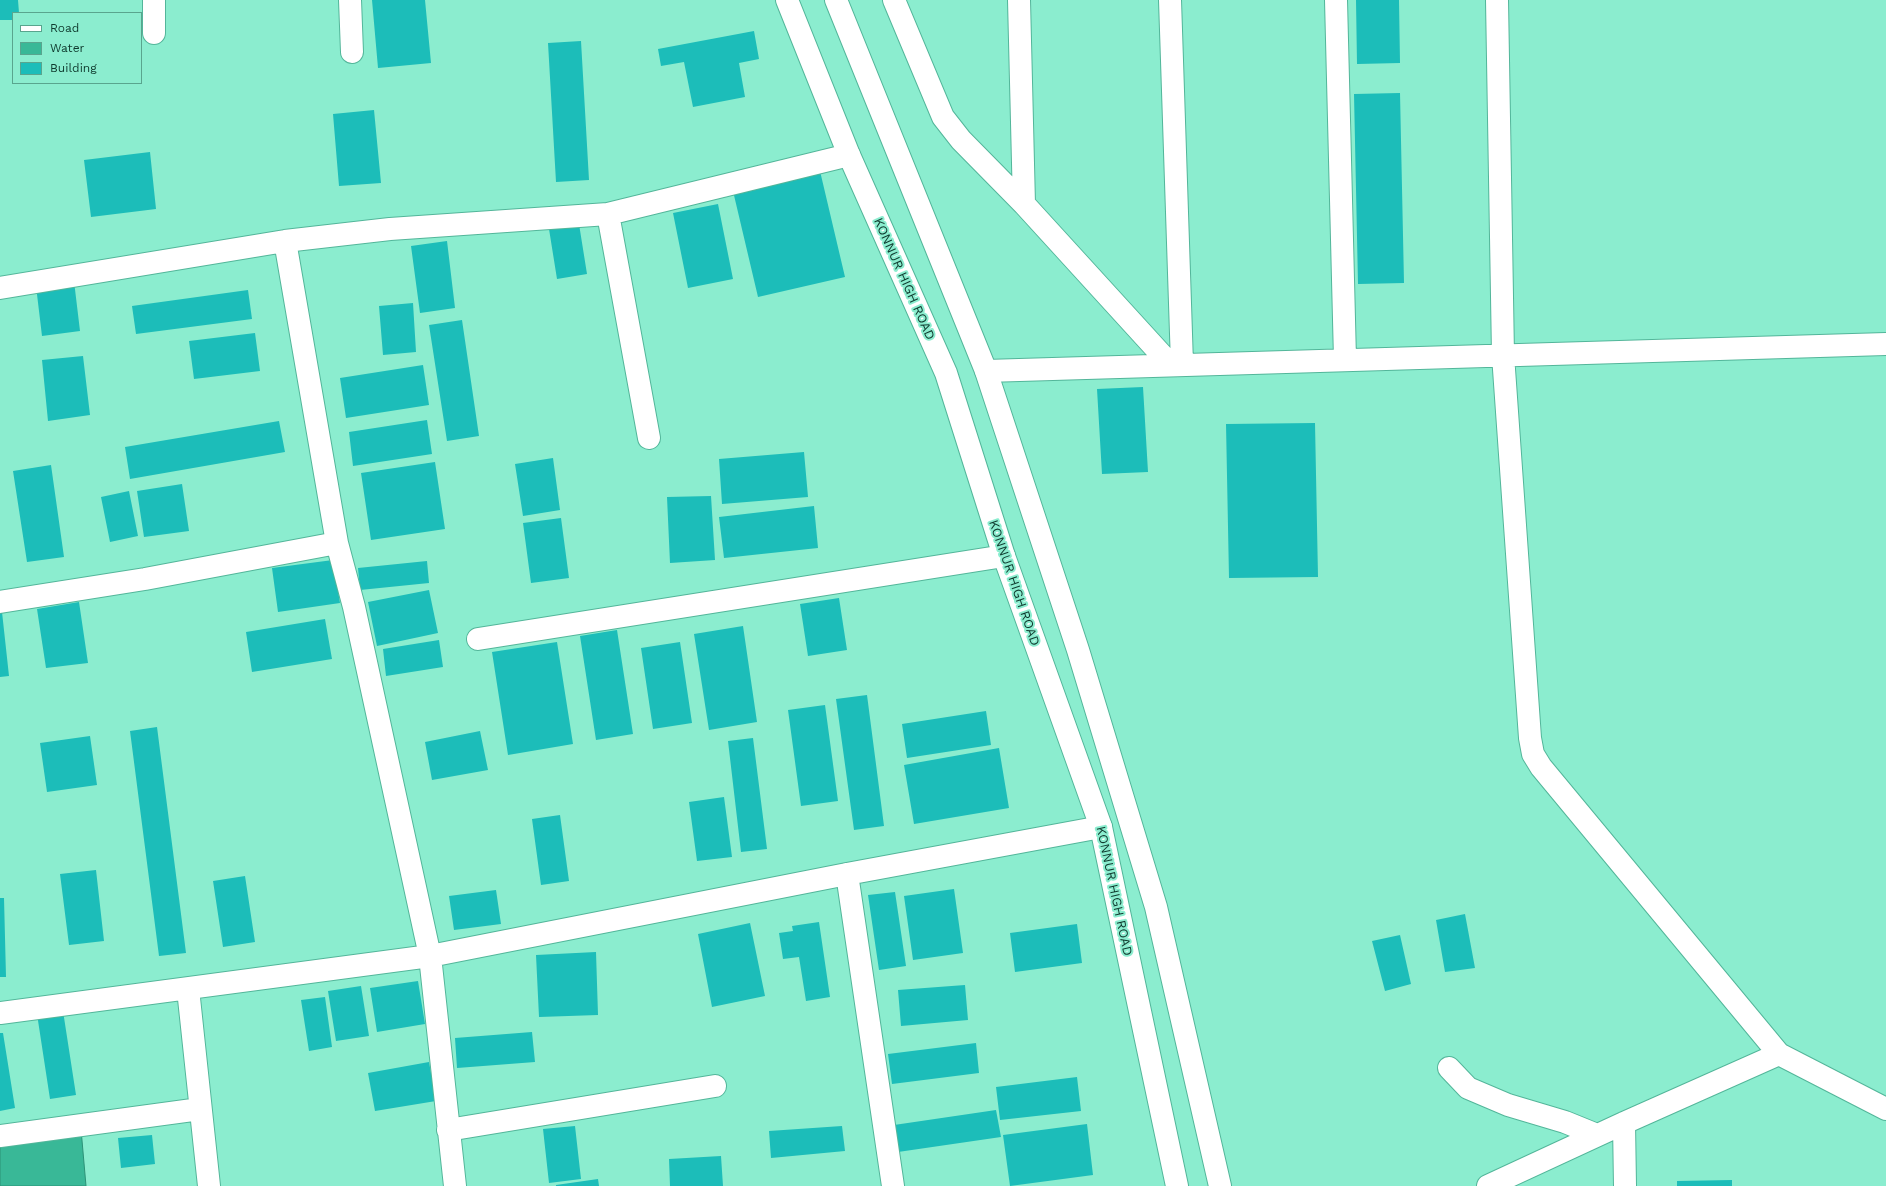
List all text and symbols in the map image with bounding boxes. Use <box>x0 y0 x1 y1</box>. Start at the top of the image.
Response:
legend <box>12 12 142 84</box>
text: Road <box>50 21 79 35</box>
text: Water <box>50 41 84 55</box>
text: Building <box>50 61 97 75</box>
street label: KONNUR HIGH ROAD <box>870 216 938 342</box>
street label: KONNUR HIGH ROAD <box>985 518 1043 648</box>
street label: KONNUR HIGH ROAD <box>1093 825 1135 957</box>

